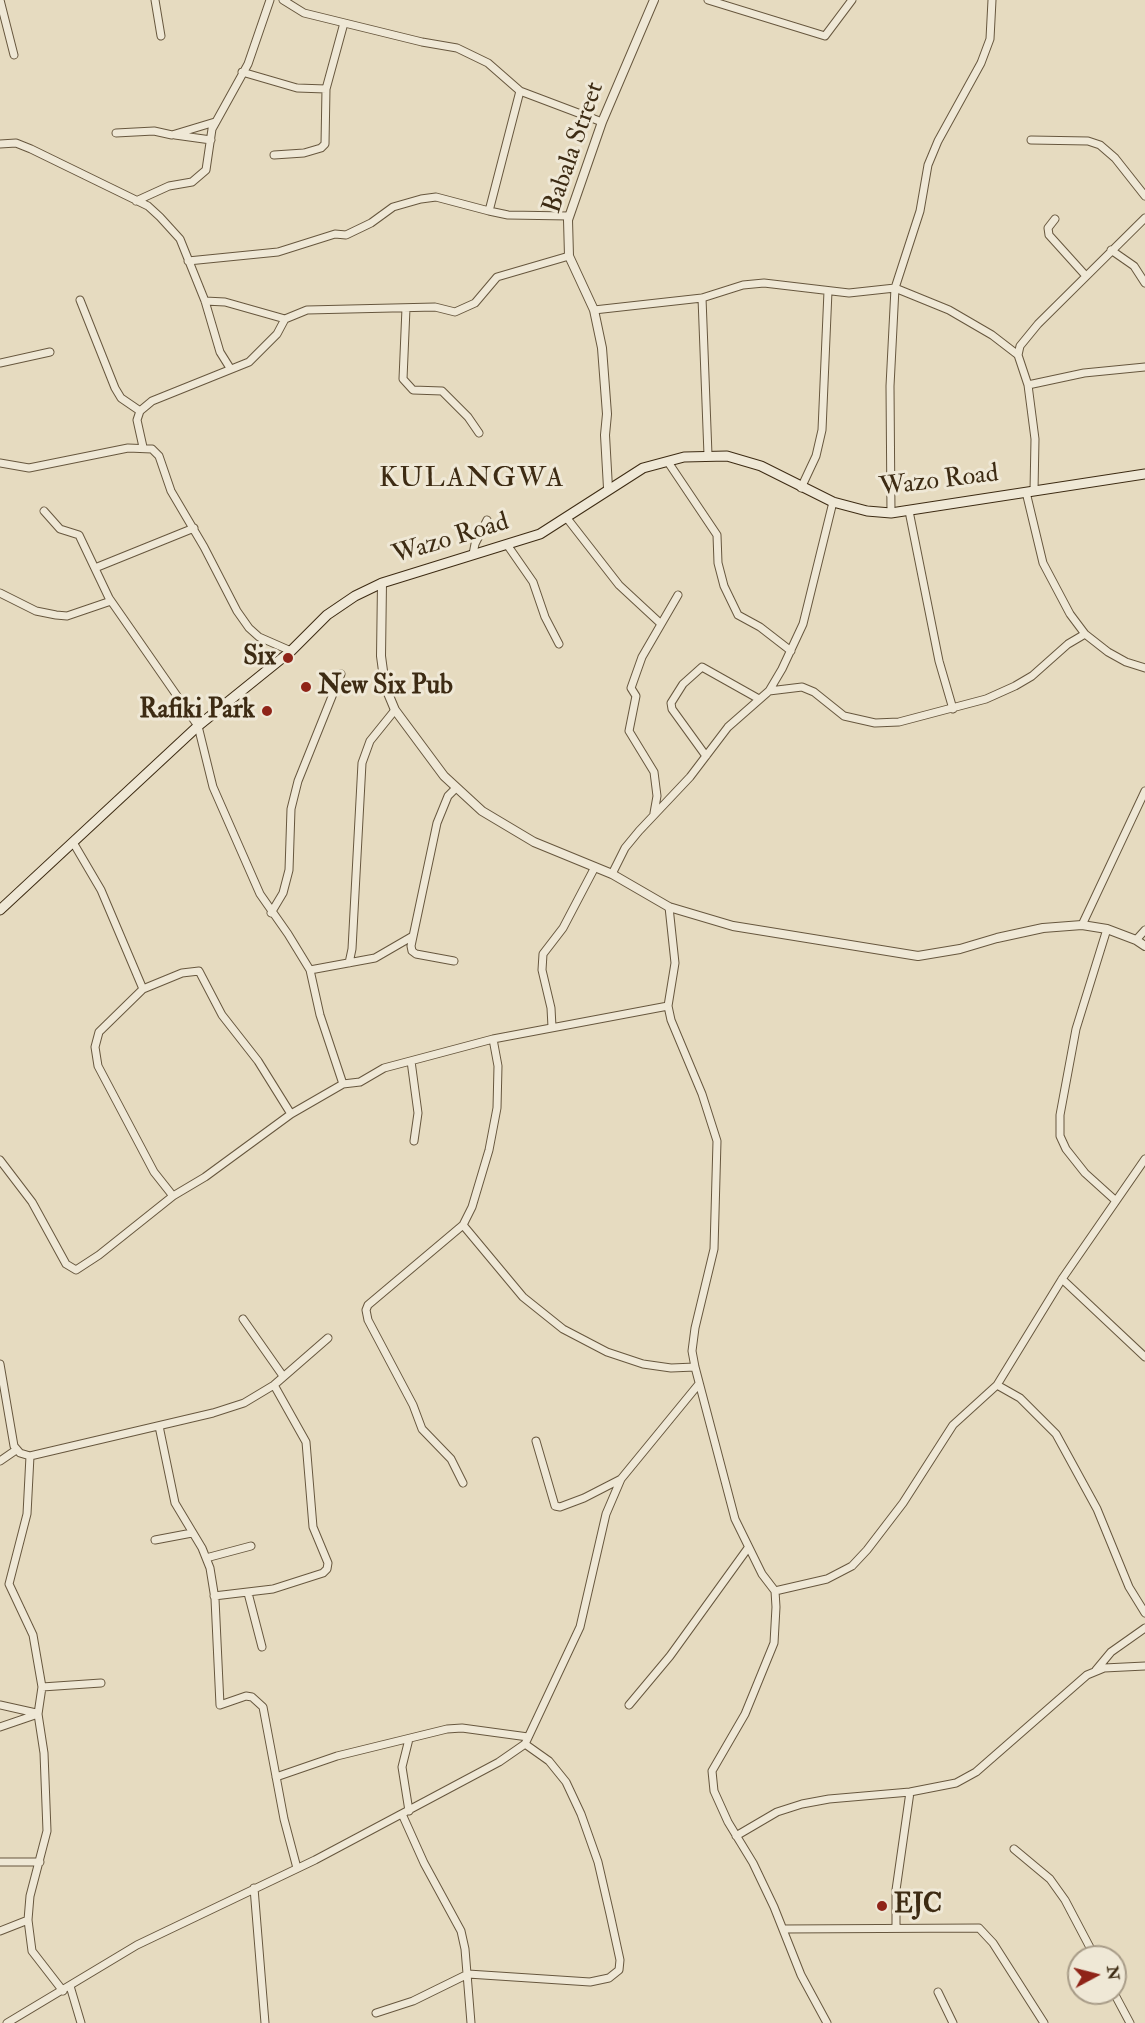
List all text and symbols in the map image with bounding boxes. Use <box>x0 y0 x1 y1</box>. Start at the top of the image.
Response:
street label: Babala Street <box>538 78 612 218</box>
street label: Wazo Road <box>878 459 1000 505</box>
district label: KULANGWA <box>379 463 565 497</box>
street label: Wazo Road <box>389 508 513 572</box>
place label: Six <box>243 642 276 674</box>
marker: Six <box>281 651 295 665</box>
place label: New Six Pub <box>318 671 453 703</box>
marker: New Six Pub <box>299 680 313 694</box>
place label: Rafiki Park <box>139 695 255 727</box>
marker: Rafiki Park <box>260 704 274 718</box>
place label: EJC <box>894 1890 942 1922</box>
marker: EJC <box>875 1899 889 1913</box>
north arrow <box>1067 1945 1127 2005</box>
text: N <box>1102 1965 1124 1981</box>

